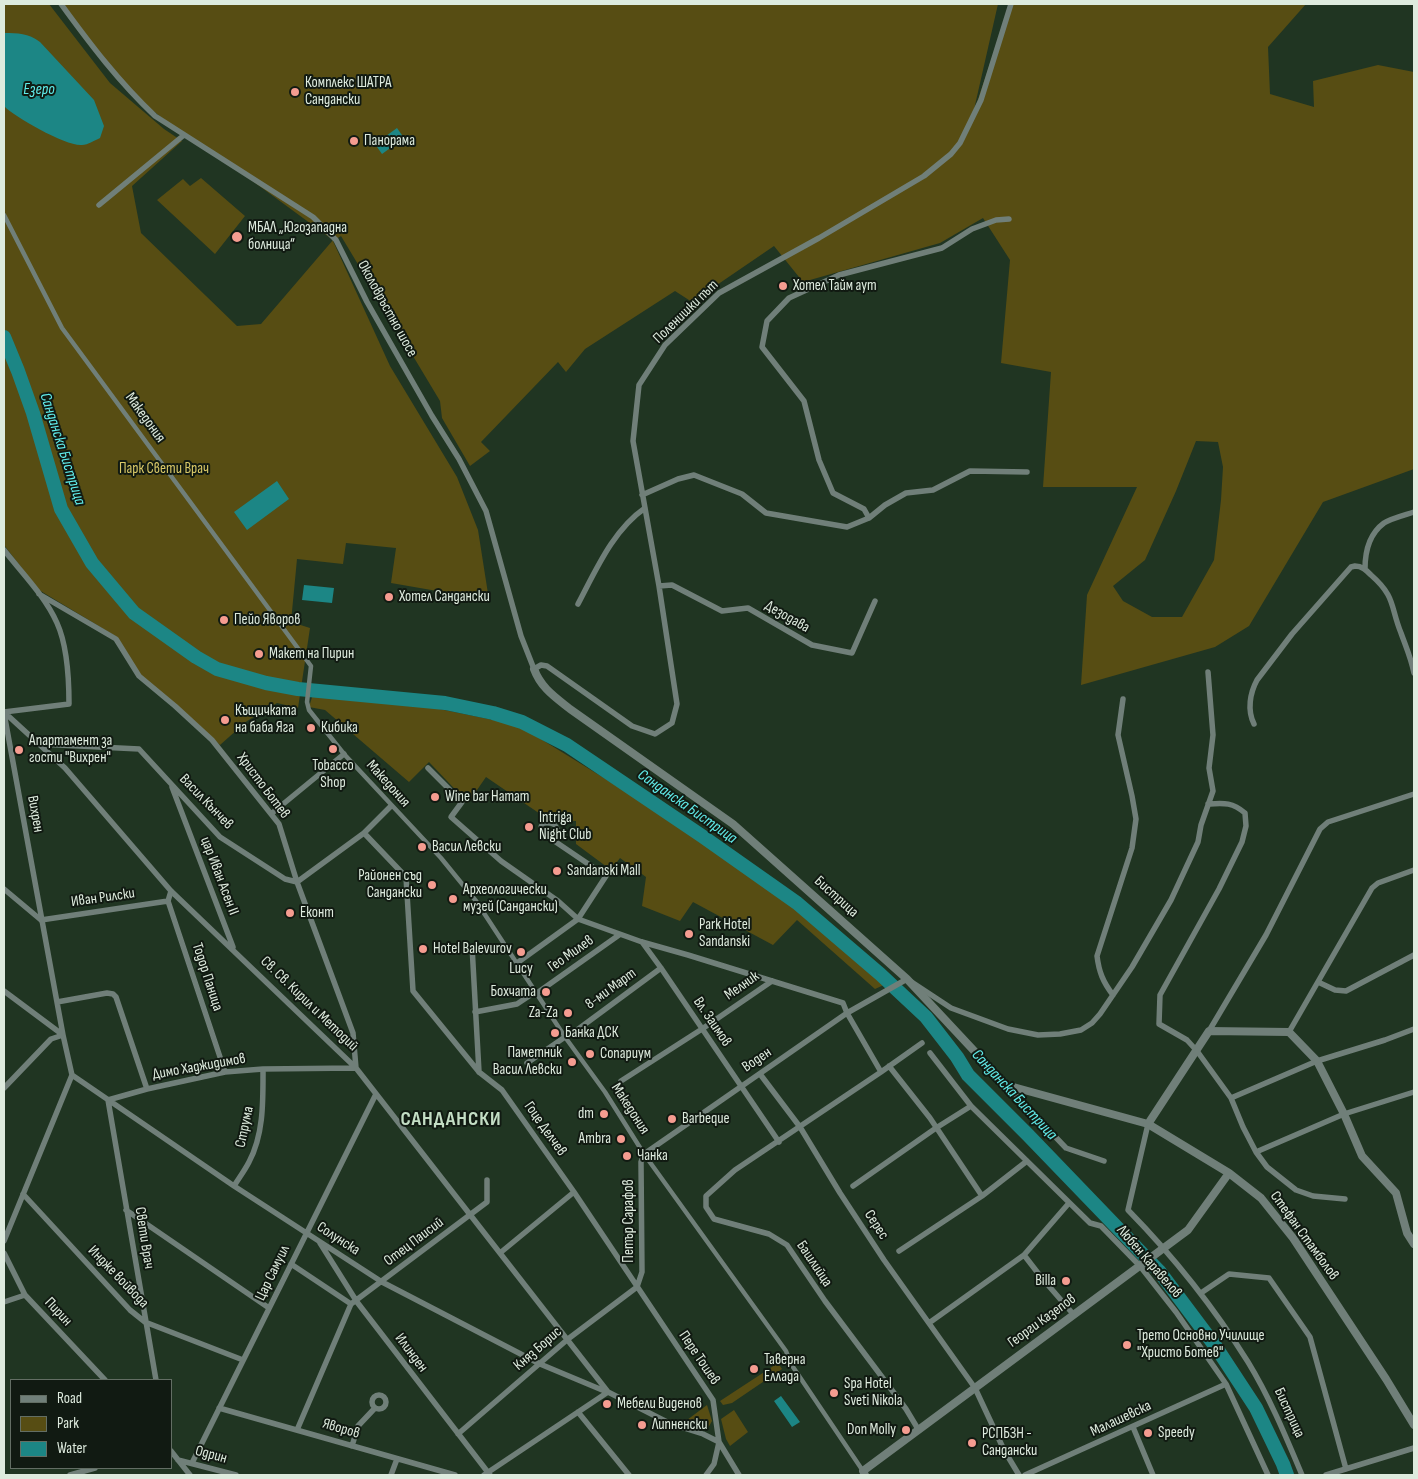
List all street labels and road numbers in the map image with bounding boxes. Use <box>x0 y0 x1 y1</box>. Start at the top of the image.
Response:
street label: Околовръстно шосе <box>353 258 421 360</box>
street label: Поленишки път <box>650 276 722 348</box>
street label: Македония <box>121 390 169 446</box>
street label: Дезодава <box>761 597 813 637</box>
street label: Христо Ботев <box>232 750 294 822</box>
street label: Македония <box>362 757 414 811</box>
street label: Васил Кънчев <box>175 771 237 833</box>
street label: Вихрен <box>23 794 47 834</box>
street label: цар Иван Асен II <box>196 834 242 918</box>
street label: Бистрица <box>810 873 862 921</box>
street label: Иван Рилски <box>70 885 136 911</box>
street label: Гео Милев <box>545 932 597 976</box>
street label: Тодор Паница <box>188 941 226 1013</box>
street label: Св. Св. Кирил и Методий <box>256 953 362 1055</box>
street label: 8-ми Март <box>582 964 640 1014</box>
street label: Мелник <box>721 968 763 1004</box>
street label: Вл. Заимов <box>689 994 735 1050</box>
street label: Воден <box>739 1044 775 1076</box>
street label: Димо Хаджидимов <box>151 1050 247 1084</box>
street label: Македония <box>607 1080 653 1138</box>
street label: Гоце Делчев <box>520 1098 570 1160</box>
street label: Струма <box>232 1105 258 1149</box>
street label: Петър Сарафов <box>620 1179 638 1263</box>
street label: Стефан Стамболов <box>1266 1188 1342 1284</box>
street label: Свети Врач <box>130 1206 158 1270</box>
street label: Серес <box>860 1207 892 1243</box>
street label: Отец Паисий <box>381 1214 447 1270</box>
street label: Солунска <box>313 1218 363 1260</box>
street label: Любен Каравелов <box>1113 1222 1185 1302</box>
street label: Башлийца <box>792 1238 836 1290</box>
street label: Индже войвода <box>84 1242 152 1312</box>
street label: Цар Самуил <box>252 1242 294 1304</box>
street label: Георги Казепов <box>1004 1290 1080 1352</box>
street label: Пирин <box>40 1294 76 1330</box>
street label: Княз Борис <box>510 1323 566 1375</box>
street label: Пере Тошев <box>674 1328 724 1388</box>
street label: Илинден <box>391 1330 431 1376</box>
street label: Бистрица <box>1270 1385 1308 1441</box>
street label: Малашевска <box>1088 1397 1154 1441</box>
street label: Яворов <box>320 1415 362 1443</box>
street label: Одрин <box>193 1442 229 1468</box>

